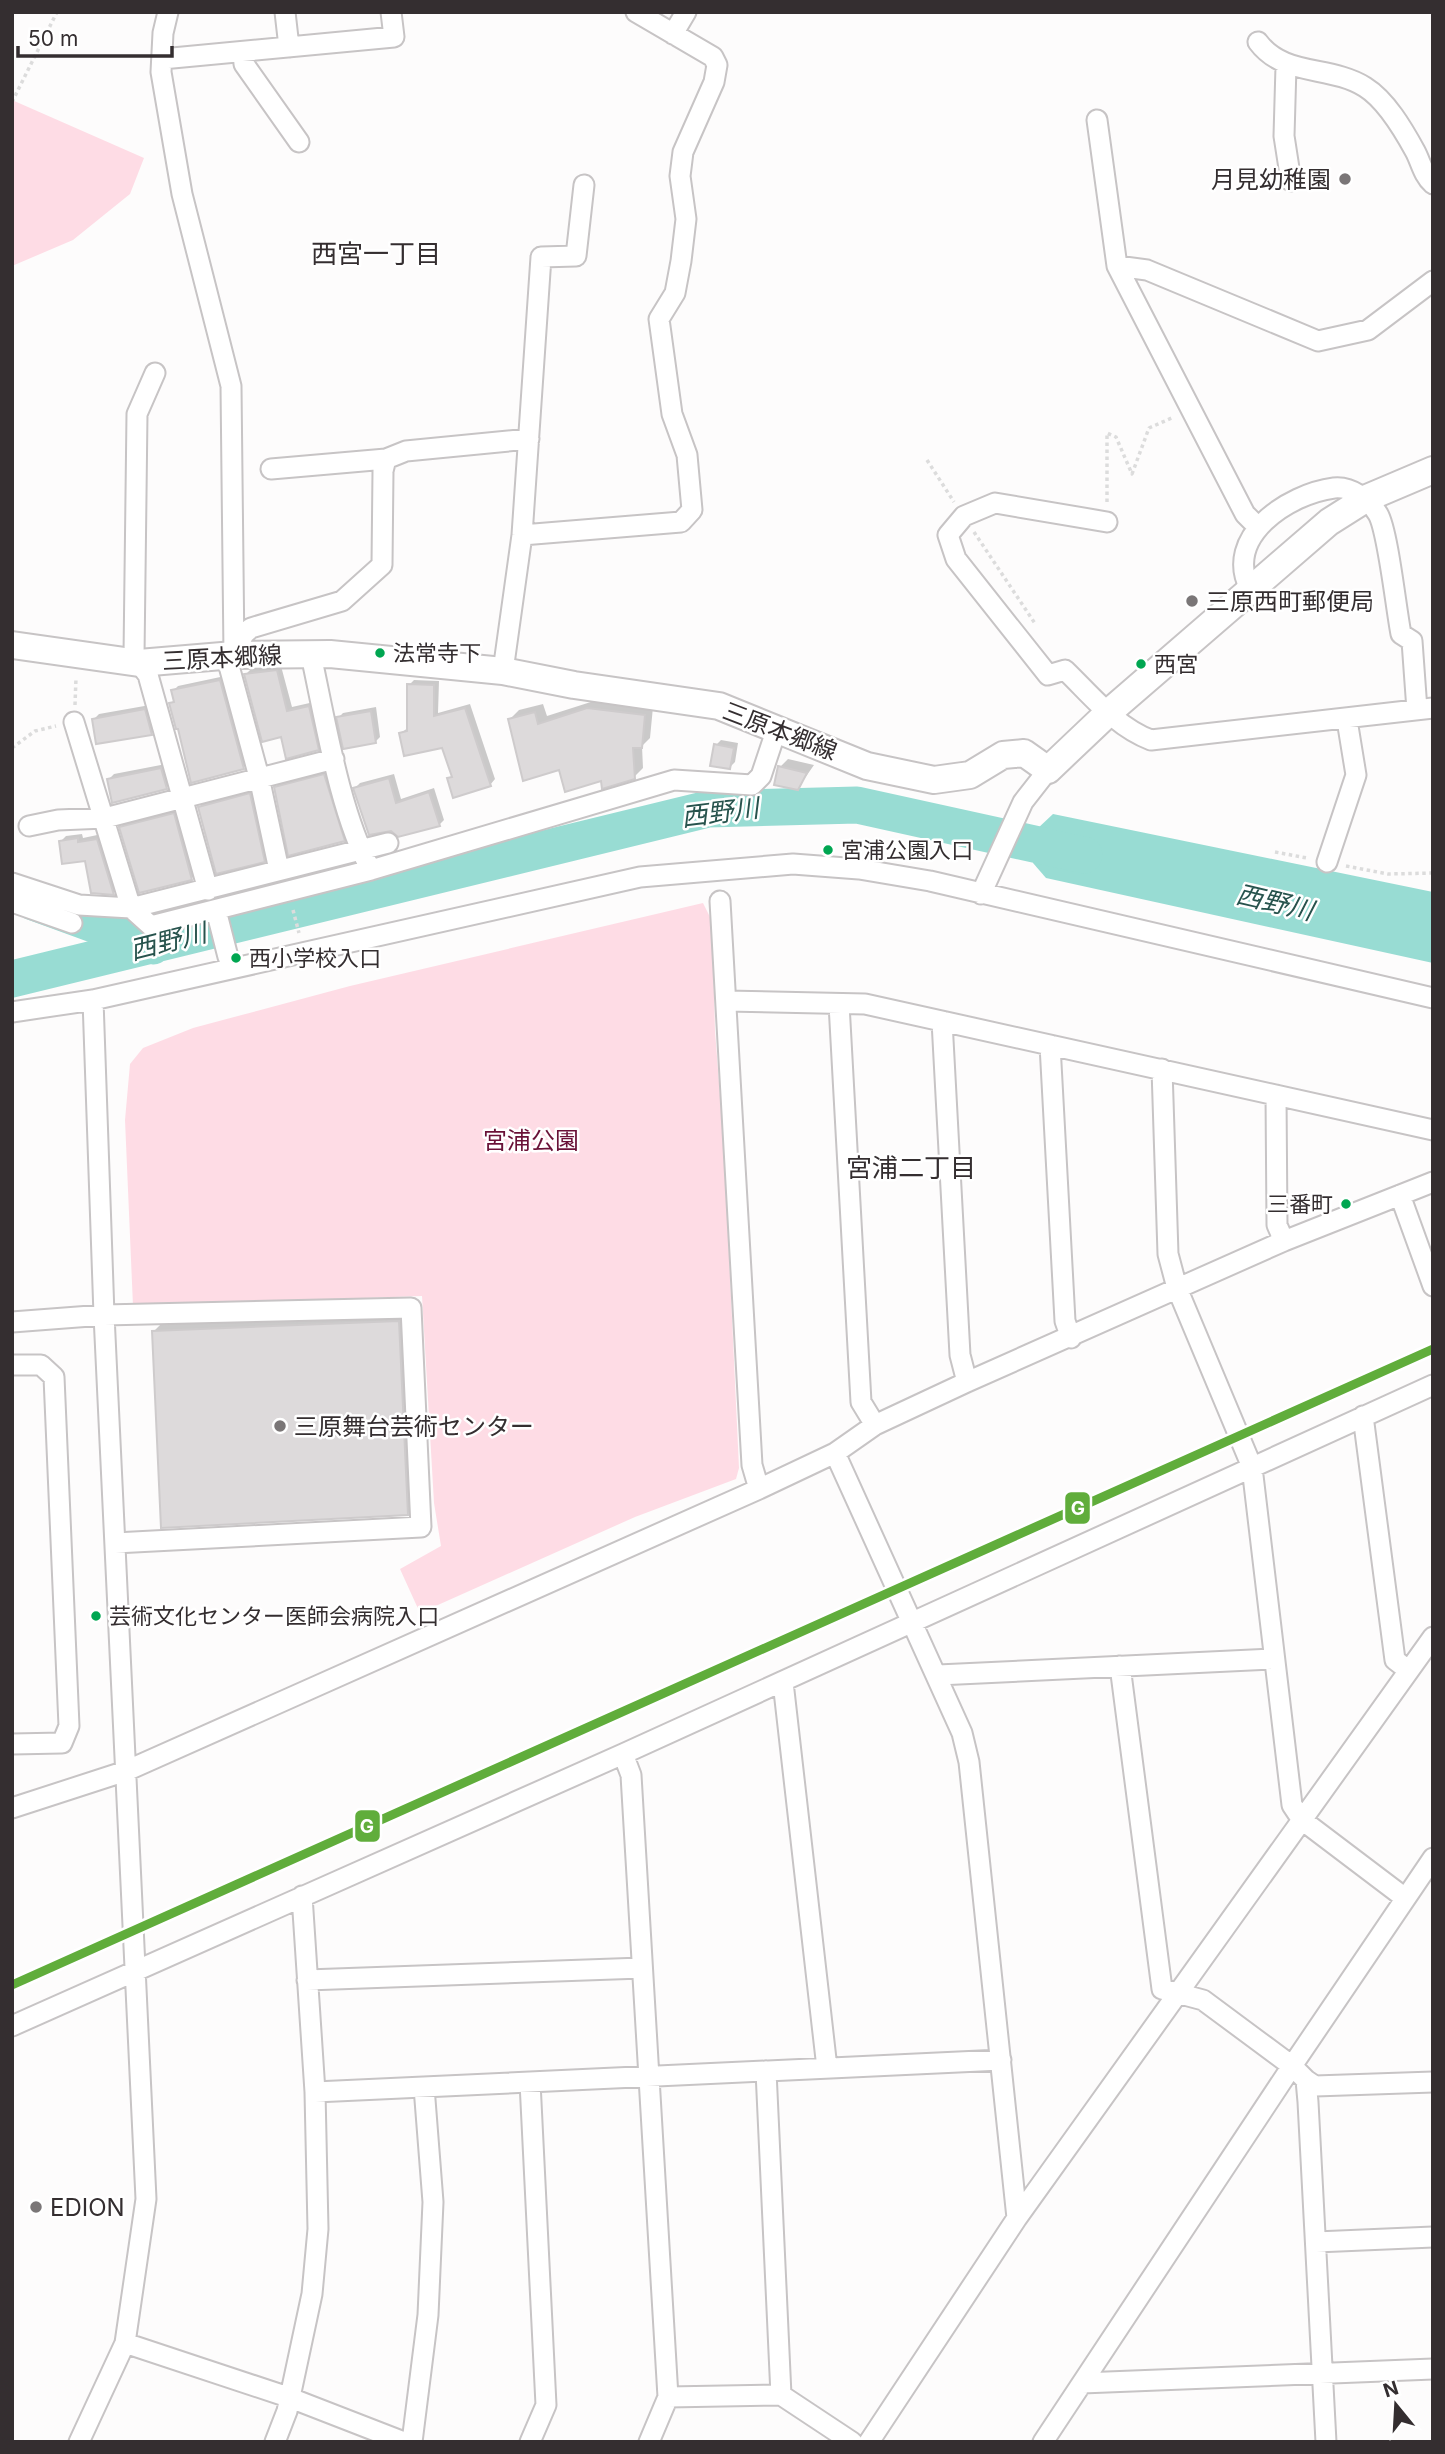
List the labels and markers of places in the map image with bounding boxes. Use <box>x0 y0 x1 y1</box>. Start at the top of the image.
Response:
place label: 月見幼稚園 <box>1211 165 1331 194</box>
marker: 月見幼稚園 <box>1337 171 1353 187</box>
place label: 三原西町郵便局 <box>1206 587 1374 616</box>
marker: 三原西町郵便局 <box>1184 593 1200 609</box>
place label: 法常寺下 <box>393 640 481 666</box>
marker: 法常寺下 <box>373 646 387 660</box>
place label: 西宮 <box>1154 651 1198 677</box>
marker: 西宮 <box>1134 657 1148 671</box>
place label: 宮浦公園入口 <box>841 837 973 863</box>
marker: 宮浦公園入口 <box>821 843 835 857</box>
place label: 西小学校入口 <box>249 945 381 971</box>
marker: 西小学校入口 <box>229 951 243 965</box>
place label: 三番町 <box>1267 1191 1333 1217</box>
marker: 三番町 <box>1339 1197 1353 1211</box>
place label: 三原舞台芸術センター <box>294 1412 534 1441</box>
marker: 三原舞台芸術センター <box>272 1418 288 1434</box>
place label: 芸術文化センター医師会病院入口 <box>109 1603 439 1629</box>
marker: 芸術文化センター医師会病院入口 <box>89 1609 103 1623</box>
place label: EDION <box>50 2193 125 2222</box>
marker: EDION <box>28 2199 44 2215</box>

